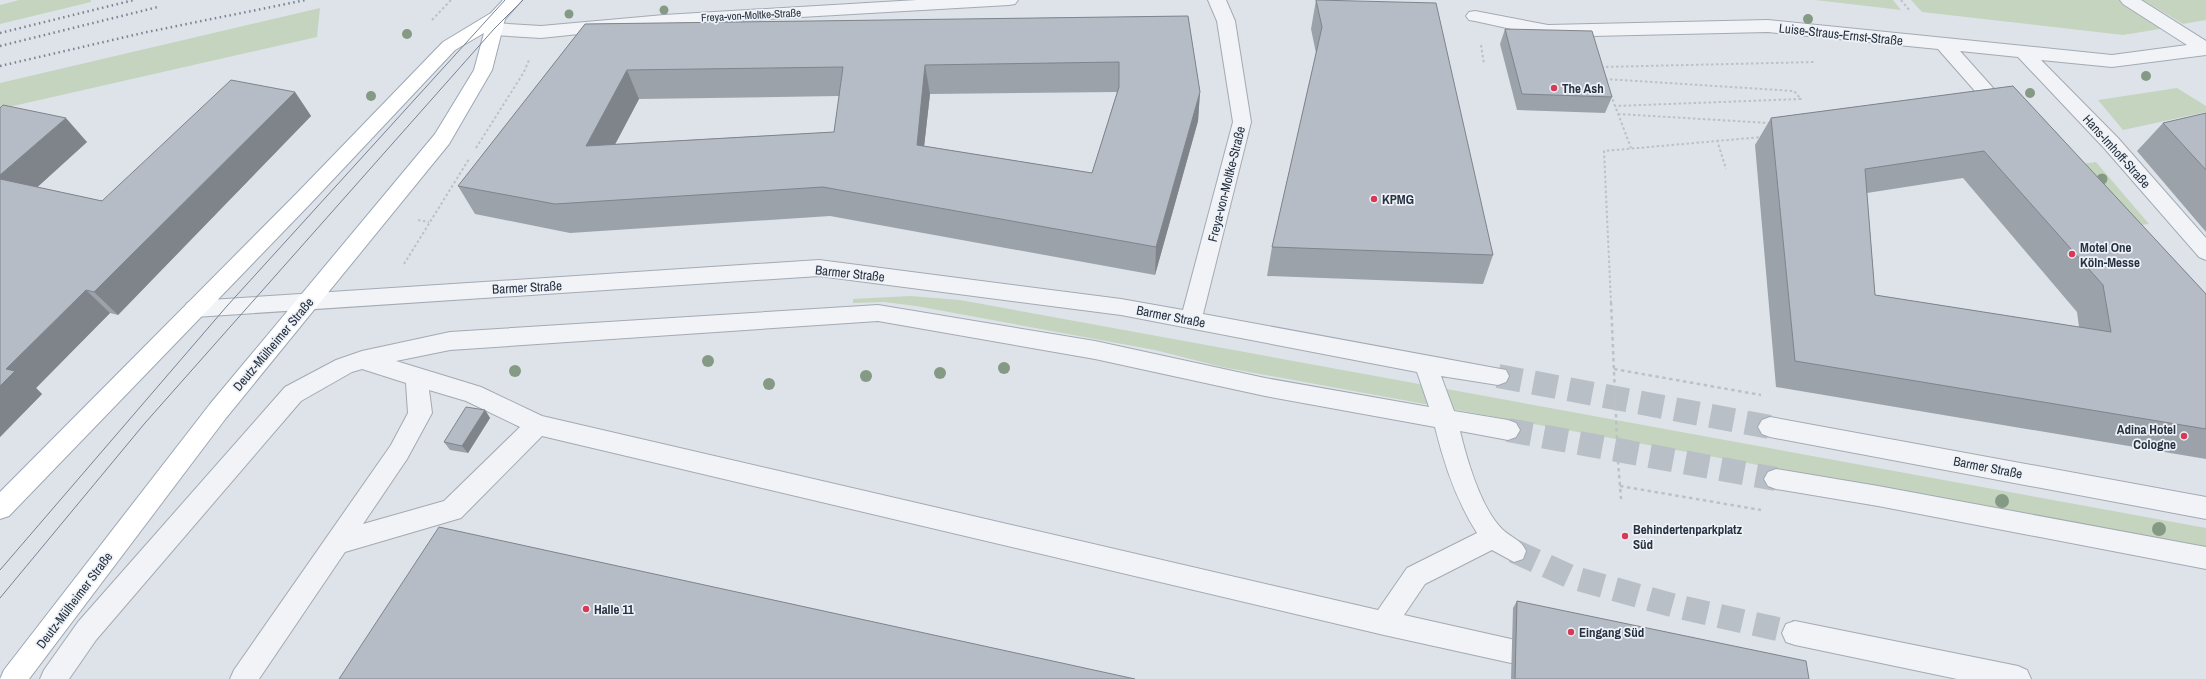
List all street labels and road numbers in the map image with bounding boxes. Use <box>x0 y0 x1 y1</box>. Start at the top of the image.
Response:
street label: Freya-von-Moltke-Straße <box>701 5 801 25</box>
street label: Luise-Straus-Ernst-Straße <box>1778 20 1904 49</box>
street label: Hans-Imhoff-Straße <box>2079 111 2154 192</box>
street label: Freya-von-Moltke-Straße <box>1204 125 1249 244</box>
street label: Barmer Straße <box>814 261 886 286</box>
street label: Barmer Straße <box>492 277 562 298</box>
street label: Deutz-Mülheimer Straße <box>229 294 317 394</box>
street label: Barmer Straße <box>1135 301 1207 332</box>
street label: Barmer Straße <box>1952 452 2024 483</box>
street label: Deutz-Mülheimer Straße <box>32 549 116 652</box>

